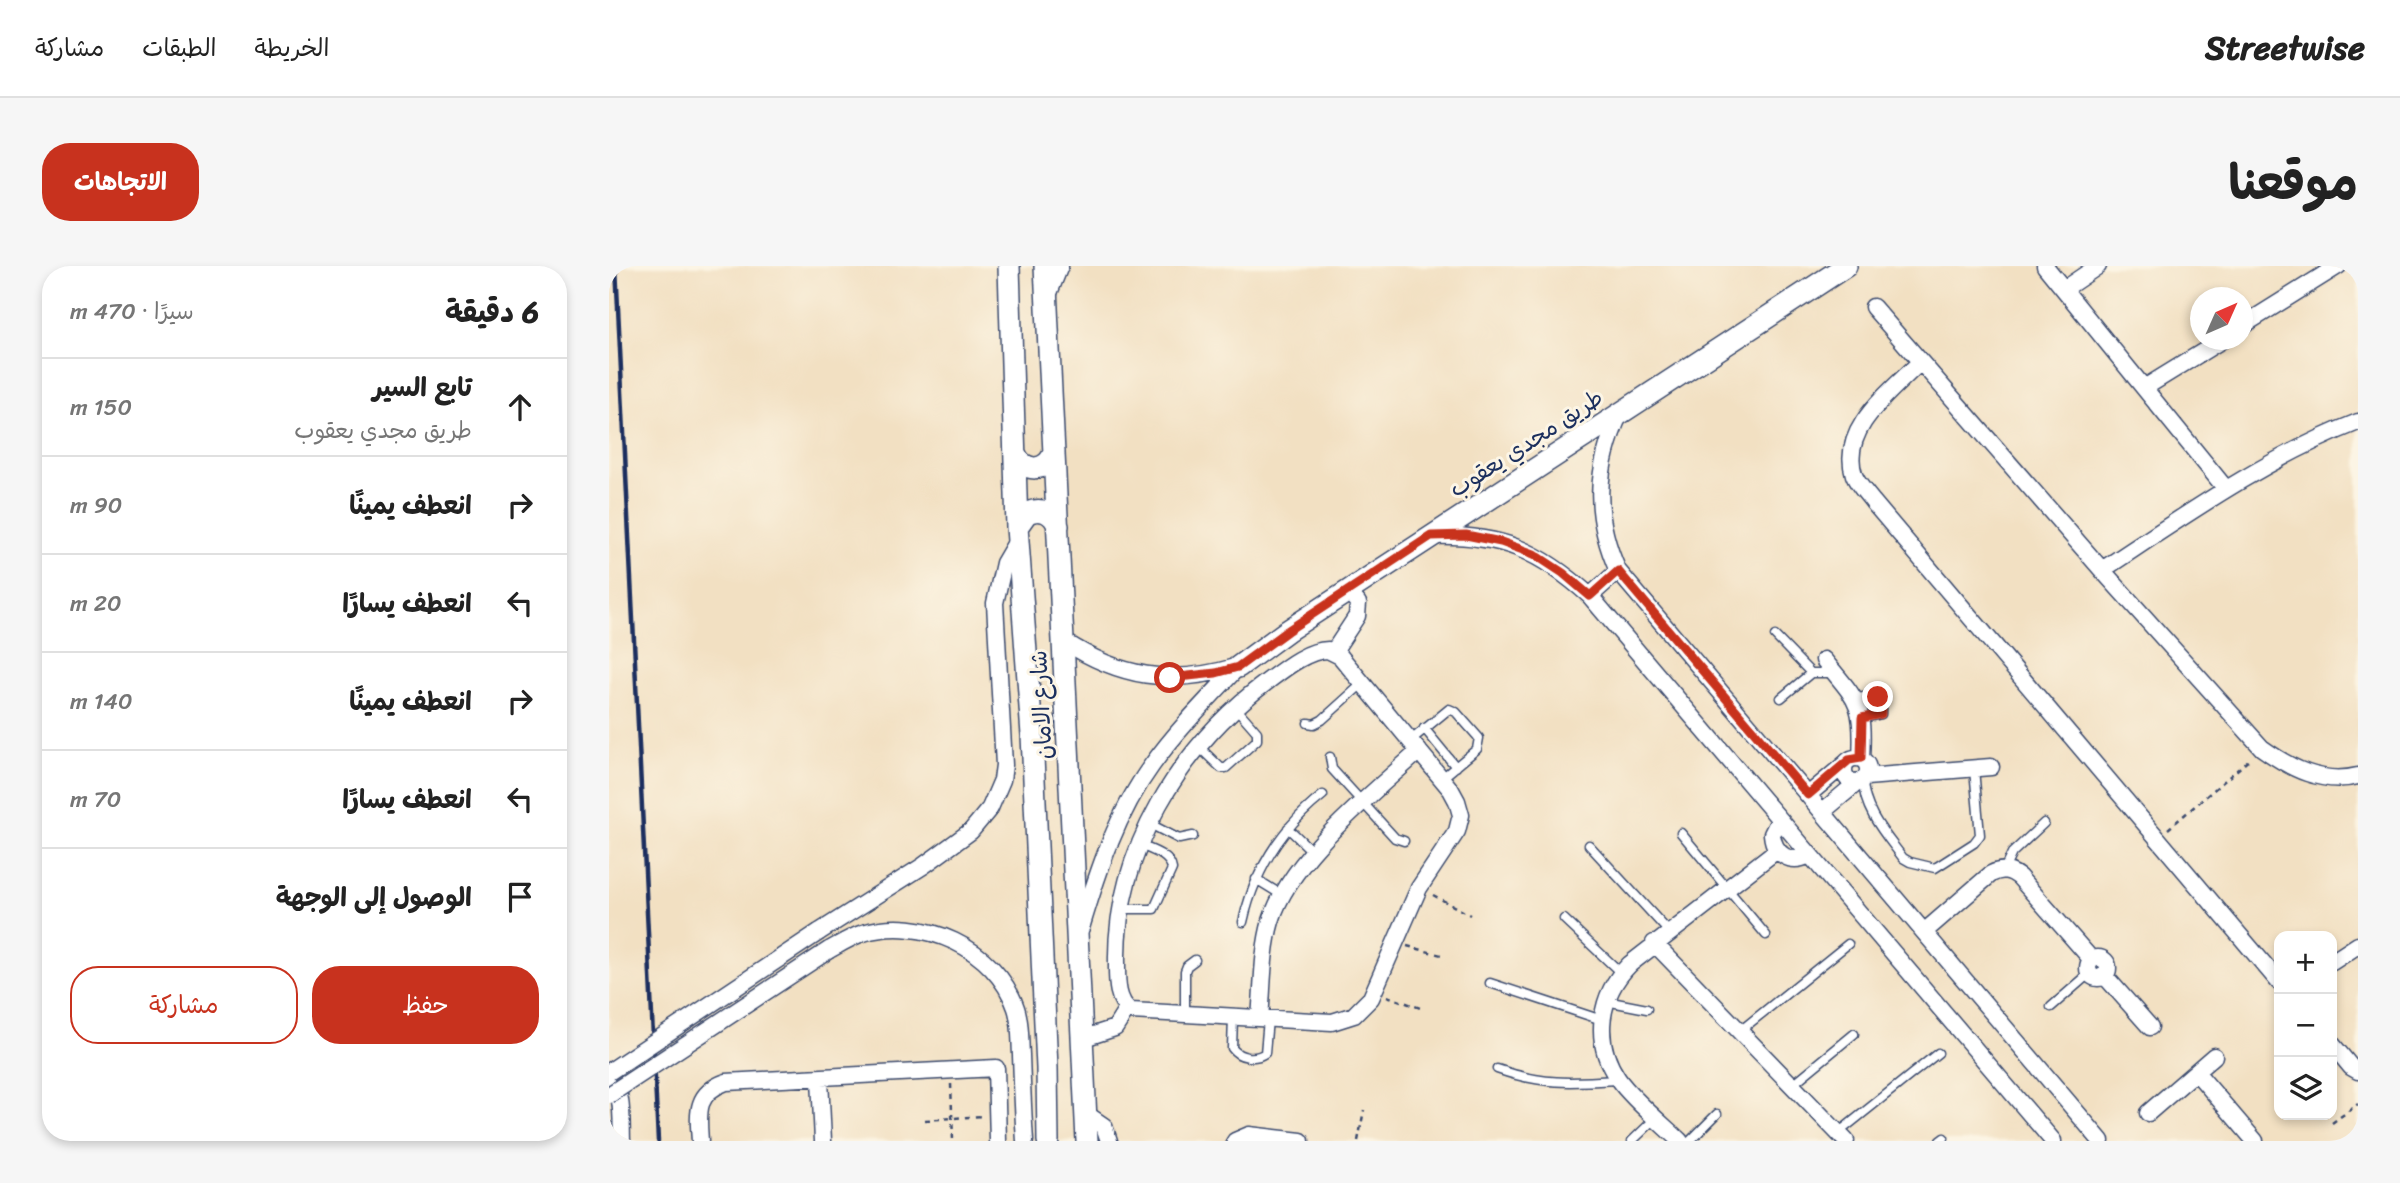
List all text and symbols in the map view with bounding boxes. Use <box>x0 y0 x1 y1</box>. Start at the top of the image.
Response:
text: Streetwise <box>2205 19 2365 77</box>
text: مشاركة <box>35 27 104 69</box>
text: الطبقات <box>142 27 217 69</box>
text: الخريطة <box>255 27 329 69</box>
text: موقعنا <box>2228 139 2358 226</box>
button: الاتجاهات <box>42 143 199 221</box>
text: 6 دقيقة <box>445 285 539 339</box>
north arrow <box>2190 287 2253 350</box>
text: سيرًا · 470 m <box>70 291 194 332</box>
text: تابع السير <box>373 364 472 410</box>
street label: طريق مجدي يعقوب <box>1441 378 1612 509</box>
text: 150 m <box>70 387 132 428</box>
icon: ahead <box>501 388 539 426</box>
text: طريق مجدي يعقوب <box>294 410 472 451</box>
text: انعطف يمينًا <box>349 482 472 528</box>
text: 90 m <box>70 485 122 526</box>
icon: right <box>501 486 539 524</box>
text: انعطف يسارًا <box>342 580 472 626</box>
text: 20 m <box>70 583 121 624</box>
icon: left <box>501 584 539 622</box>
street label: شارع الامان <box>1018 649 1065 761</box>
route start <box>1154 662 1185 693</box>
text: انعطف يمينًا <box>349 678 472 724</box>
text: 140 m <box>70 681 132 722</box>
route end <box>1862 681 1893 712</box>
icon: right <box>501 682 539 720</box>
text: انعطف يسارًا <box>342 776 472 822</box>
text: 70 m <box>70 779 121 820</box>
icon: left <box>501 780 539 818</box>
text: الوصول إلى الوجهة <box>276 874 472 920</box>
icon: arrive <box>501 878 539 916</box>
map controls <box>2274 931 2337 1120</box>
button: + <box>2274 931 2337 994</box>
button: مشاركة <box>70 966 298 1044</box>
button: حفظ <box>312 966 539 1044</box>
button: − <box>2274 994 2337 1057</box>
button: layers <box>2274 1057 2337 1120</box>

